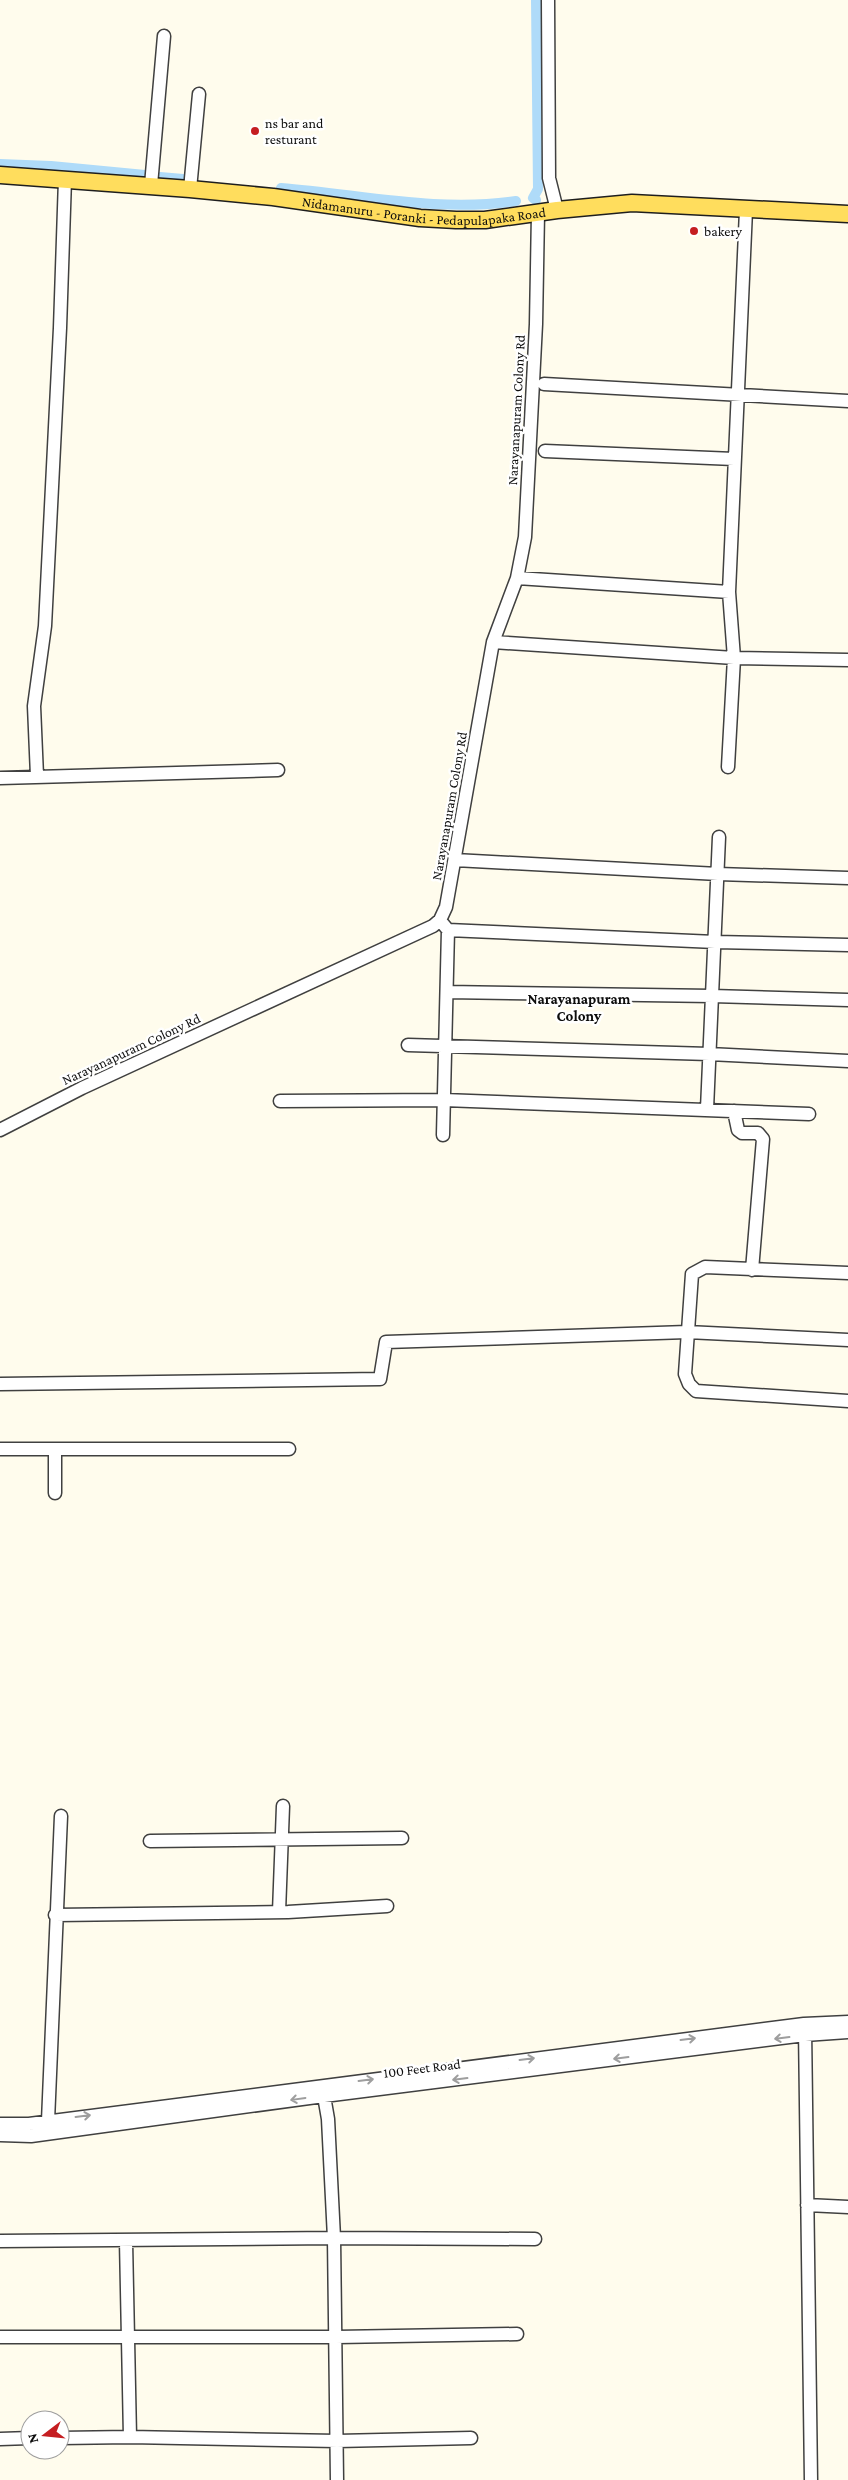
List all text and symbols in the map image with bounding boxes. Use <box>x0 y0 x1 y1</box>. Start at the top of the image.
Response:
place label: ns bar and resturant <box>265 115 324 147</box>
marker: ns bar and resturant <box>249 125 261 137</box>
street label: Nidamanuru - Poranki - Pedapulapaka Road <box>301 193 547 228</box>
place label: bakery <box>704 223 742 239</box>
marker: bakery <box>688 225 700 237</box>
street label: Narayanapuram Colony Rd <box>504 334 528 486</box>
street label: Narayanapuram Colony Rd <box>428 730 470 882</box>
district label: Narayanapuram Colony <box>527 991 631 1024</box>
street label: Narayanapuram Colony Rd <box>59 1010 203 1088</box>
one-way arrow <box>774 2033 790 2043</box>
one-way arrow <box>680 2034 696 2044</box>
one-way arrow <box>613 2053 629 2063</box>
one-way arrow <box>519 2054 535 2064</box>
street label: 100 Feet Road <box>382 2055 462 2081</box>
one-way arrow <box>357 2074 373 2084</box>
one-way arrow <box>452 2074 468 2084</box>
one-way arrow <box>291 2095 307 2105</box>
one-way arrow <box>75 2111 91 2121</box>
north arrow <box>20 2410 70 2460</box>
text: N <box>23 2431 42 2445</box>

